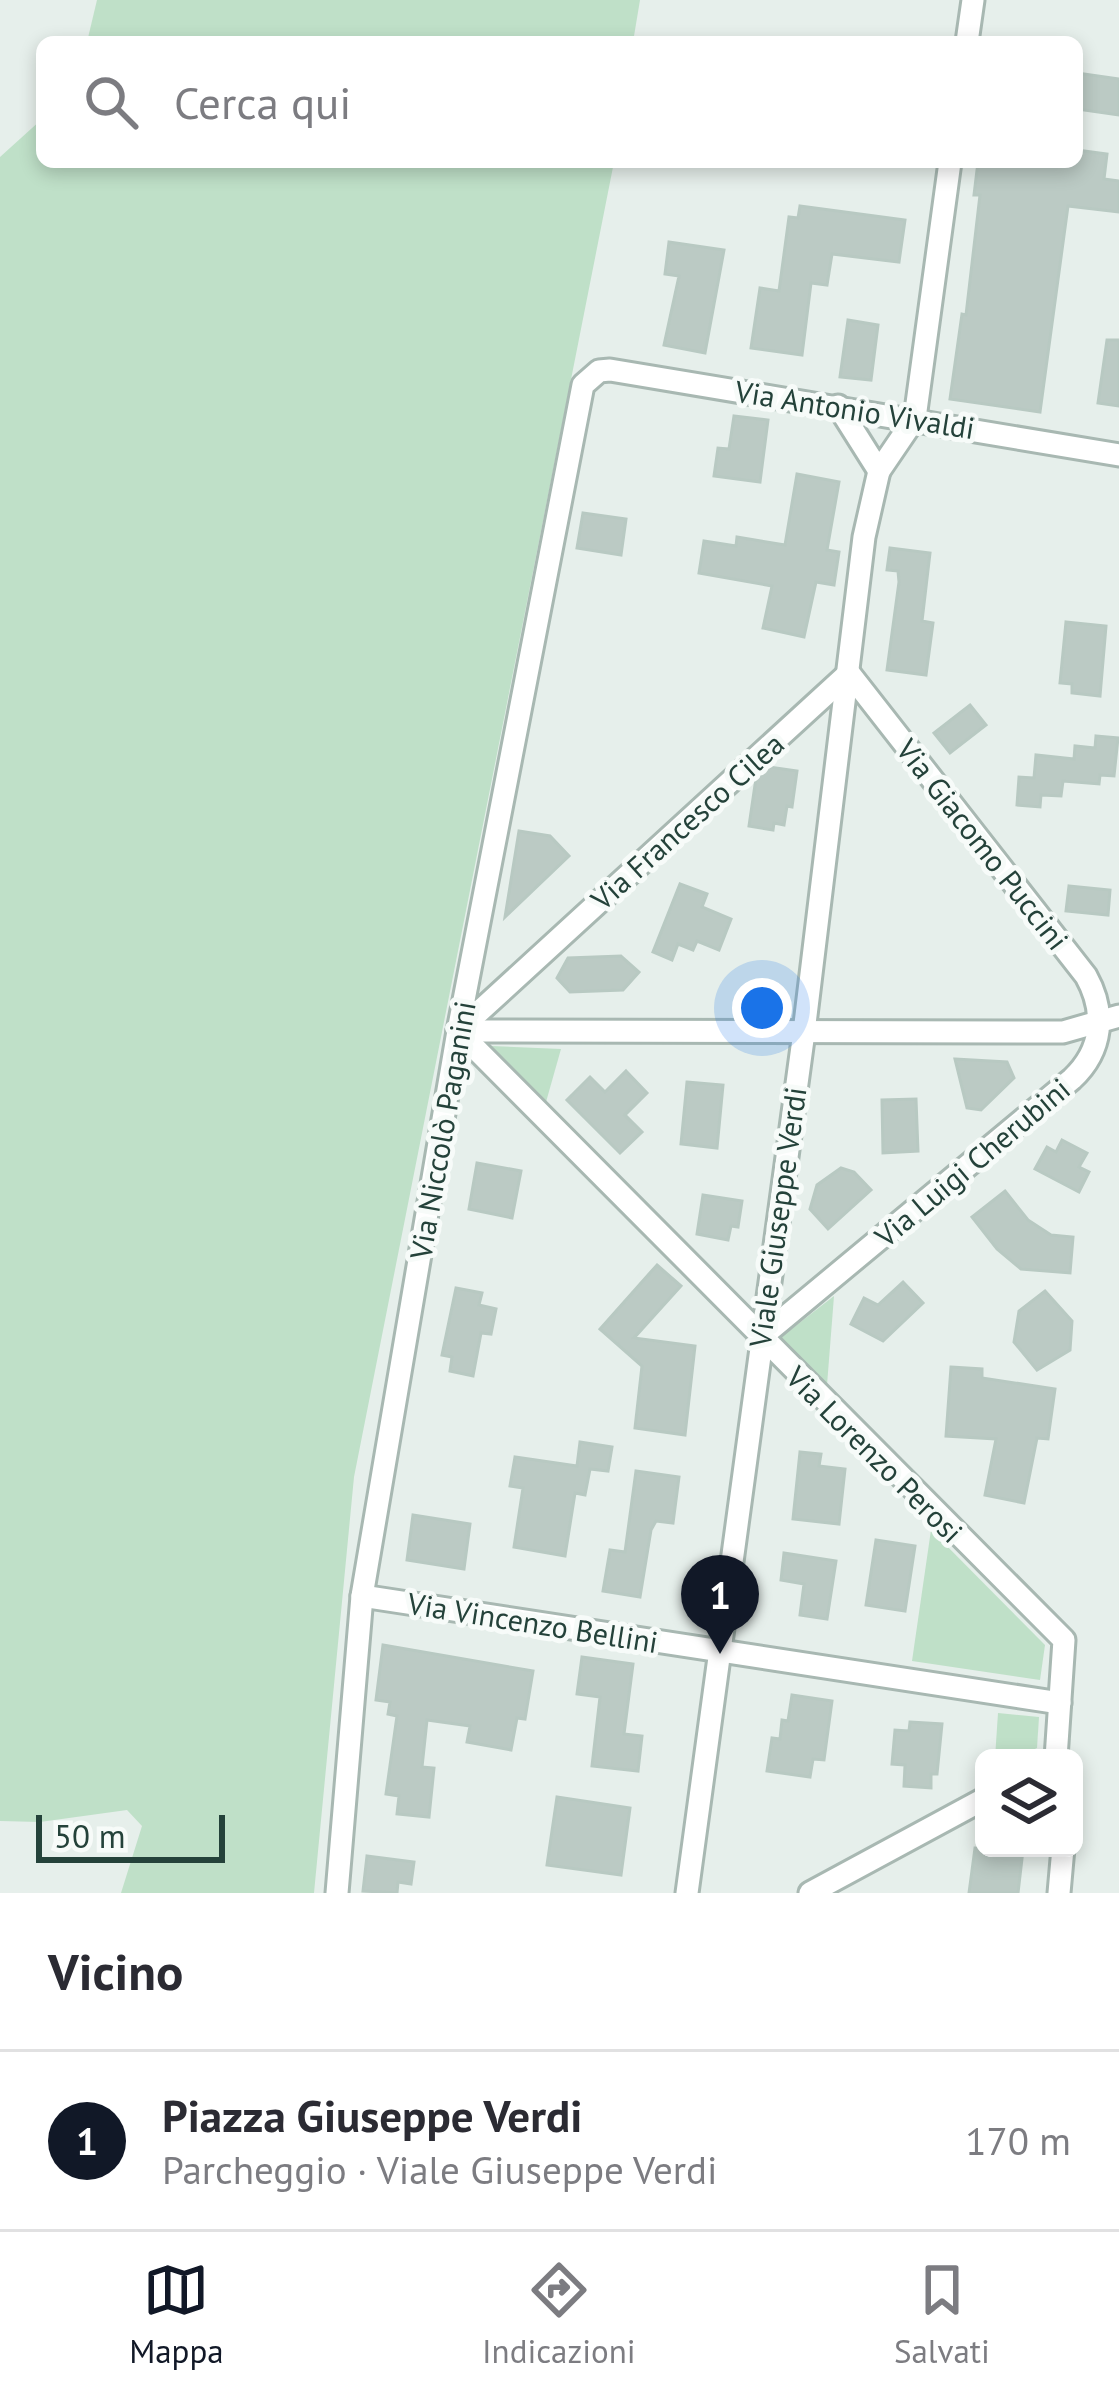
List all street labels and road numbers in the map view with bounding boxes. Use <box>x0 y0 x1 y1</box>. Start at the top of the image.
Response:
street label: Via Antonio Vivaldi <box>732 371 978 447</box>
street label: Via Francesco Cilea <box>582 724 792 919</box>
street label: Via Giacomo Puccini <box>888 730 1078 957</box>
street label: Via Niccolò Paganini <box>400 998 484 1263</box>
street label: Via Luigi Cherubini <box>866 1069 1078 1256</box>
street label: Viale Giuseppe Verdi <box>739 1084 815 1350</box>
street label: Via Lorenzo Perosi <box>778 1357 972 1551</box>
street label: Via Vincenzo Bellini <box>404 1583 661 1661</box>

